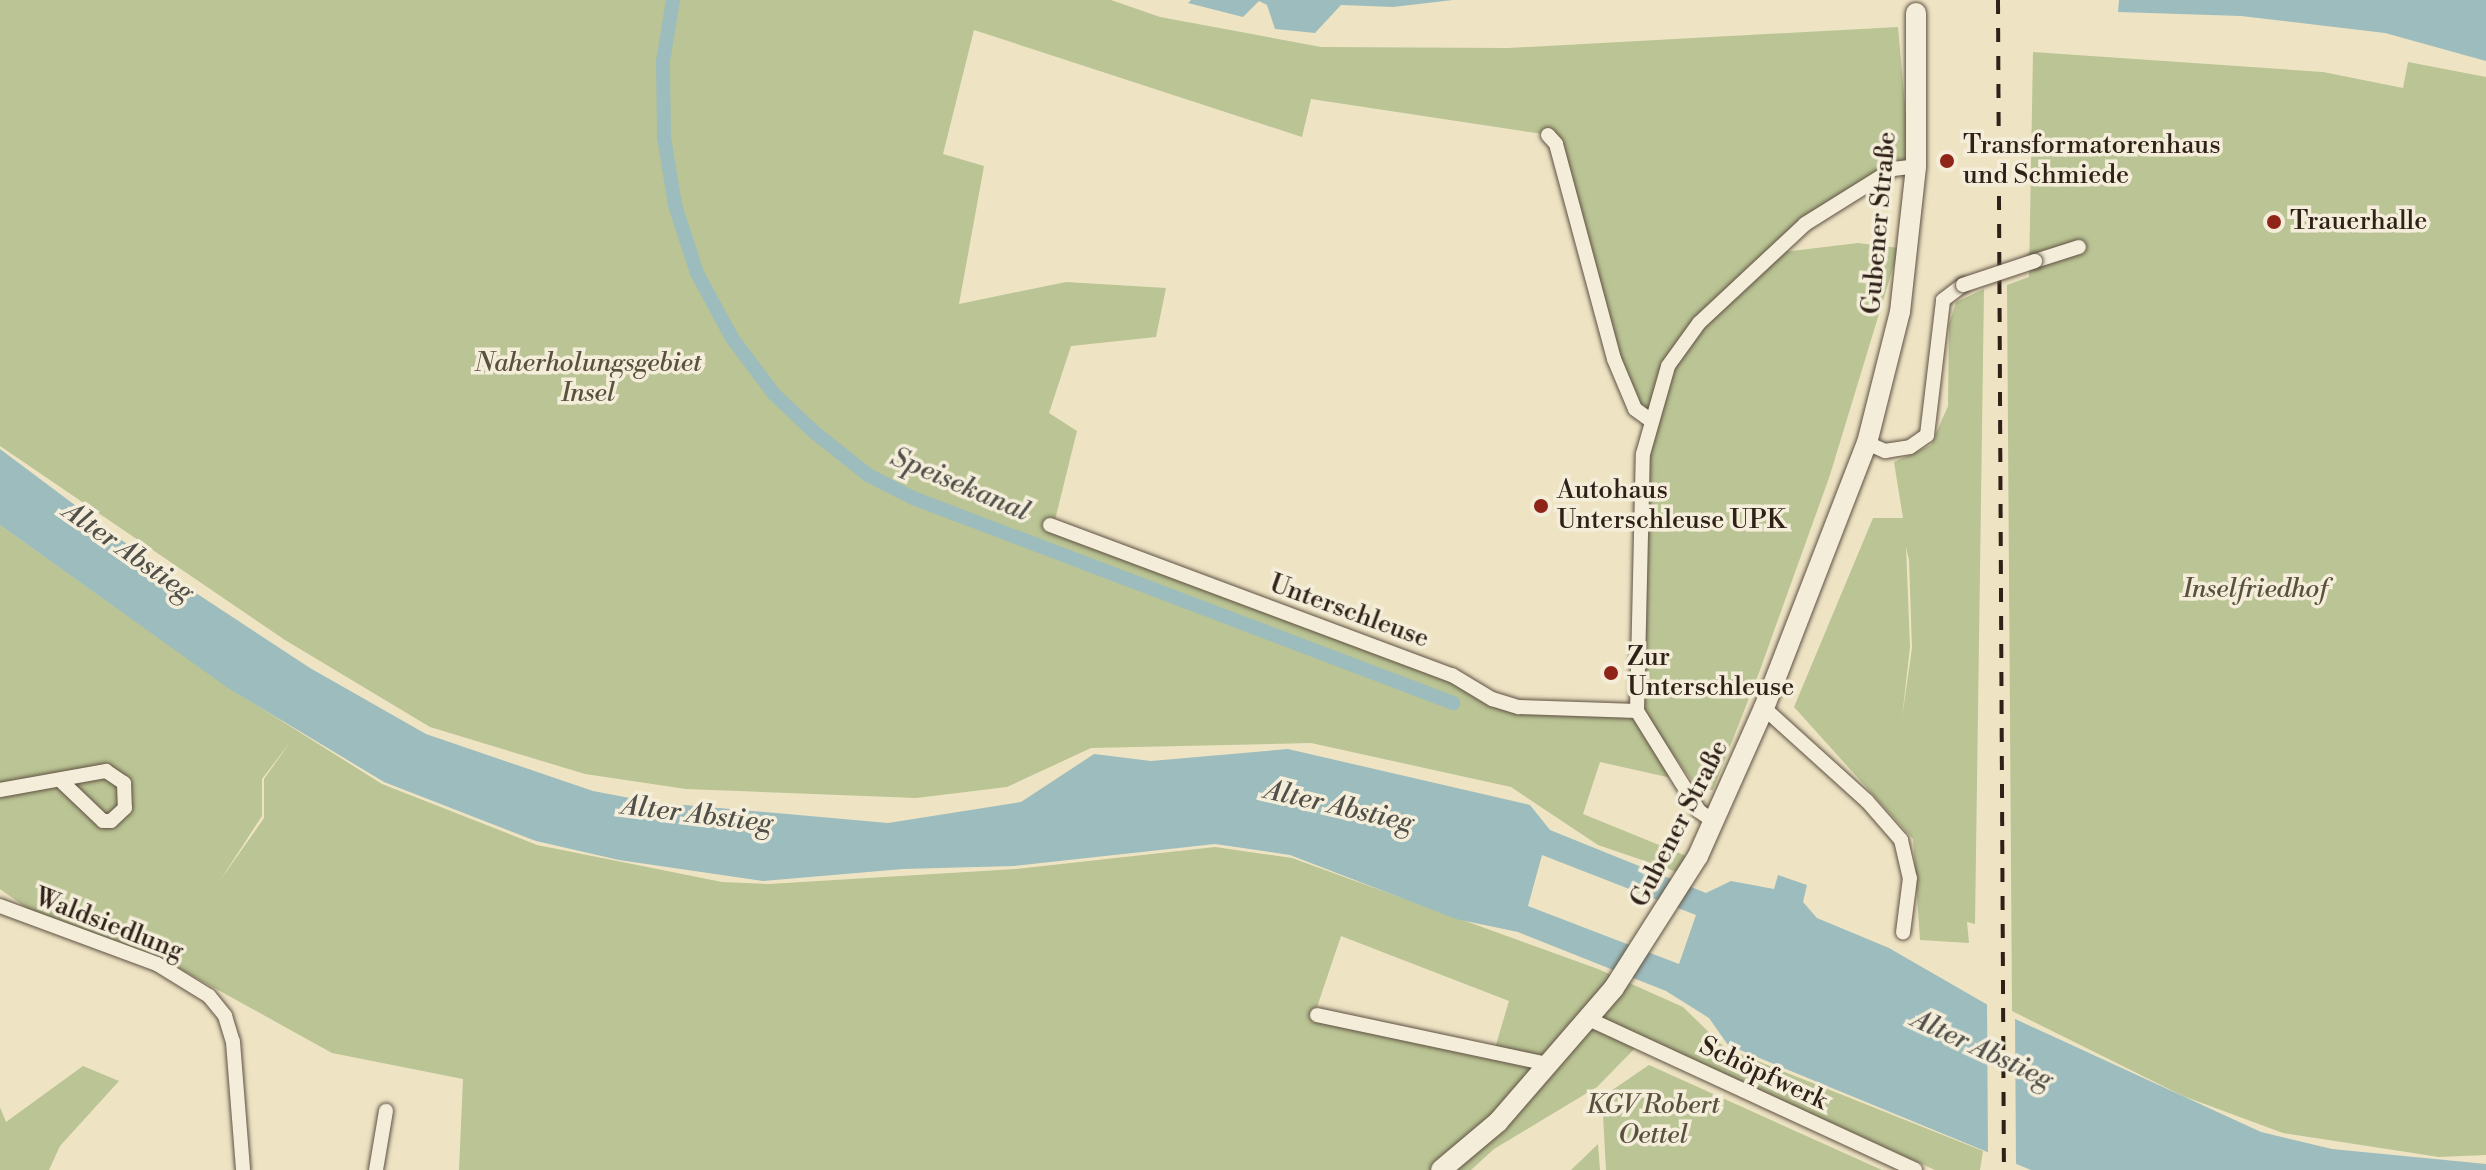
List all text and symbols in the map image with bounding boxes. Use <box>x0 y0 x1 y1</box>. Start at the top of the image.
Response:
street label: Gubener Straße <box>1856 130 1904 316</box>
place label: Transformatorenhaus und Schmiede <box>1963 130 2221 192</box>
marker: Transformatorenhaus und Schmiede <box>1938 152 1956 170</box>
place label: Trauerhalle <box>2290 206 2427 238</box>
marker: Trauerhalle <box>2265 213 2283 231</box>
park label: Naherholungsgebiet Insel <box>475 348 701 410</box>
water label: Speisekanal <box>885 441 1035 529</box>
place label: Autohaus Unterschleuse UPK <box>1557 475 1786 536</box>
water label: Alter Abstieg <box>56 495 200 609</box>
marker: Autohaus Unterschleuse UPK <box>1532 497 1550 515</box>
street label: Unterschleuse <box>1265 569 1433 655</box>
park label: Inselfriedhof <box>2183 574 2327 606</box>
place label: Zur Unterschleuse <box>1627 642 1794 704</box>
marker: Zur Unterschleuse <box>1602 664 1620 682</box>
street label: Gubener Straße <box>1624 735 1736 913</box>
water label: Alter Abstieg <box>1261 774 1417 840</box>
water label: Alter Abstieg <box>620 789 774 841</box>
street label: Waldsiedlung <box>30 882 188 968</box>
water label: Alter Abstieg <box>1906 1003 2058 1097</box>
street label: Schöpfwerk <box>1694 1031 1832 1117</box>
park label: KGV Robert Oettel <box>1586 1090 1720 1152</box>

